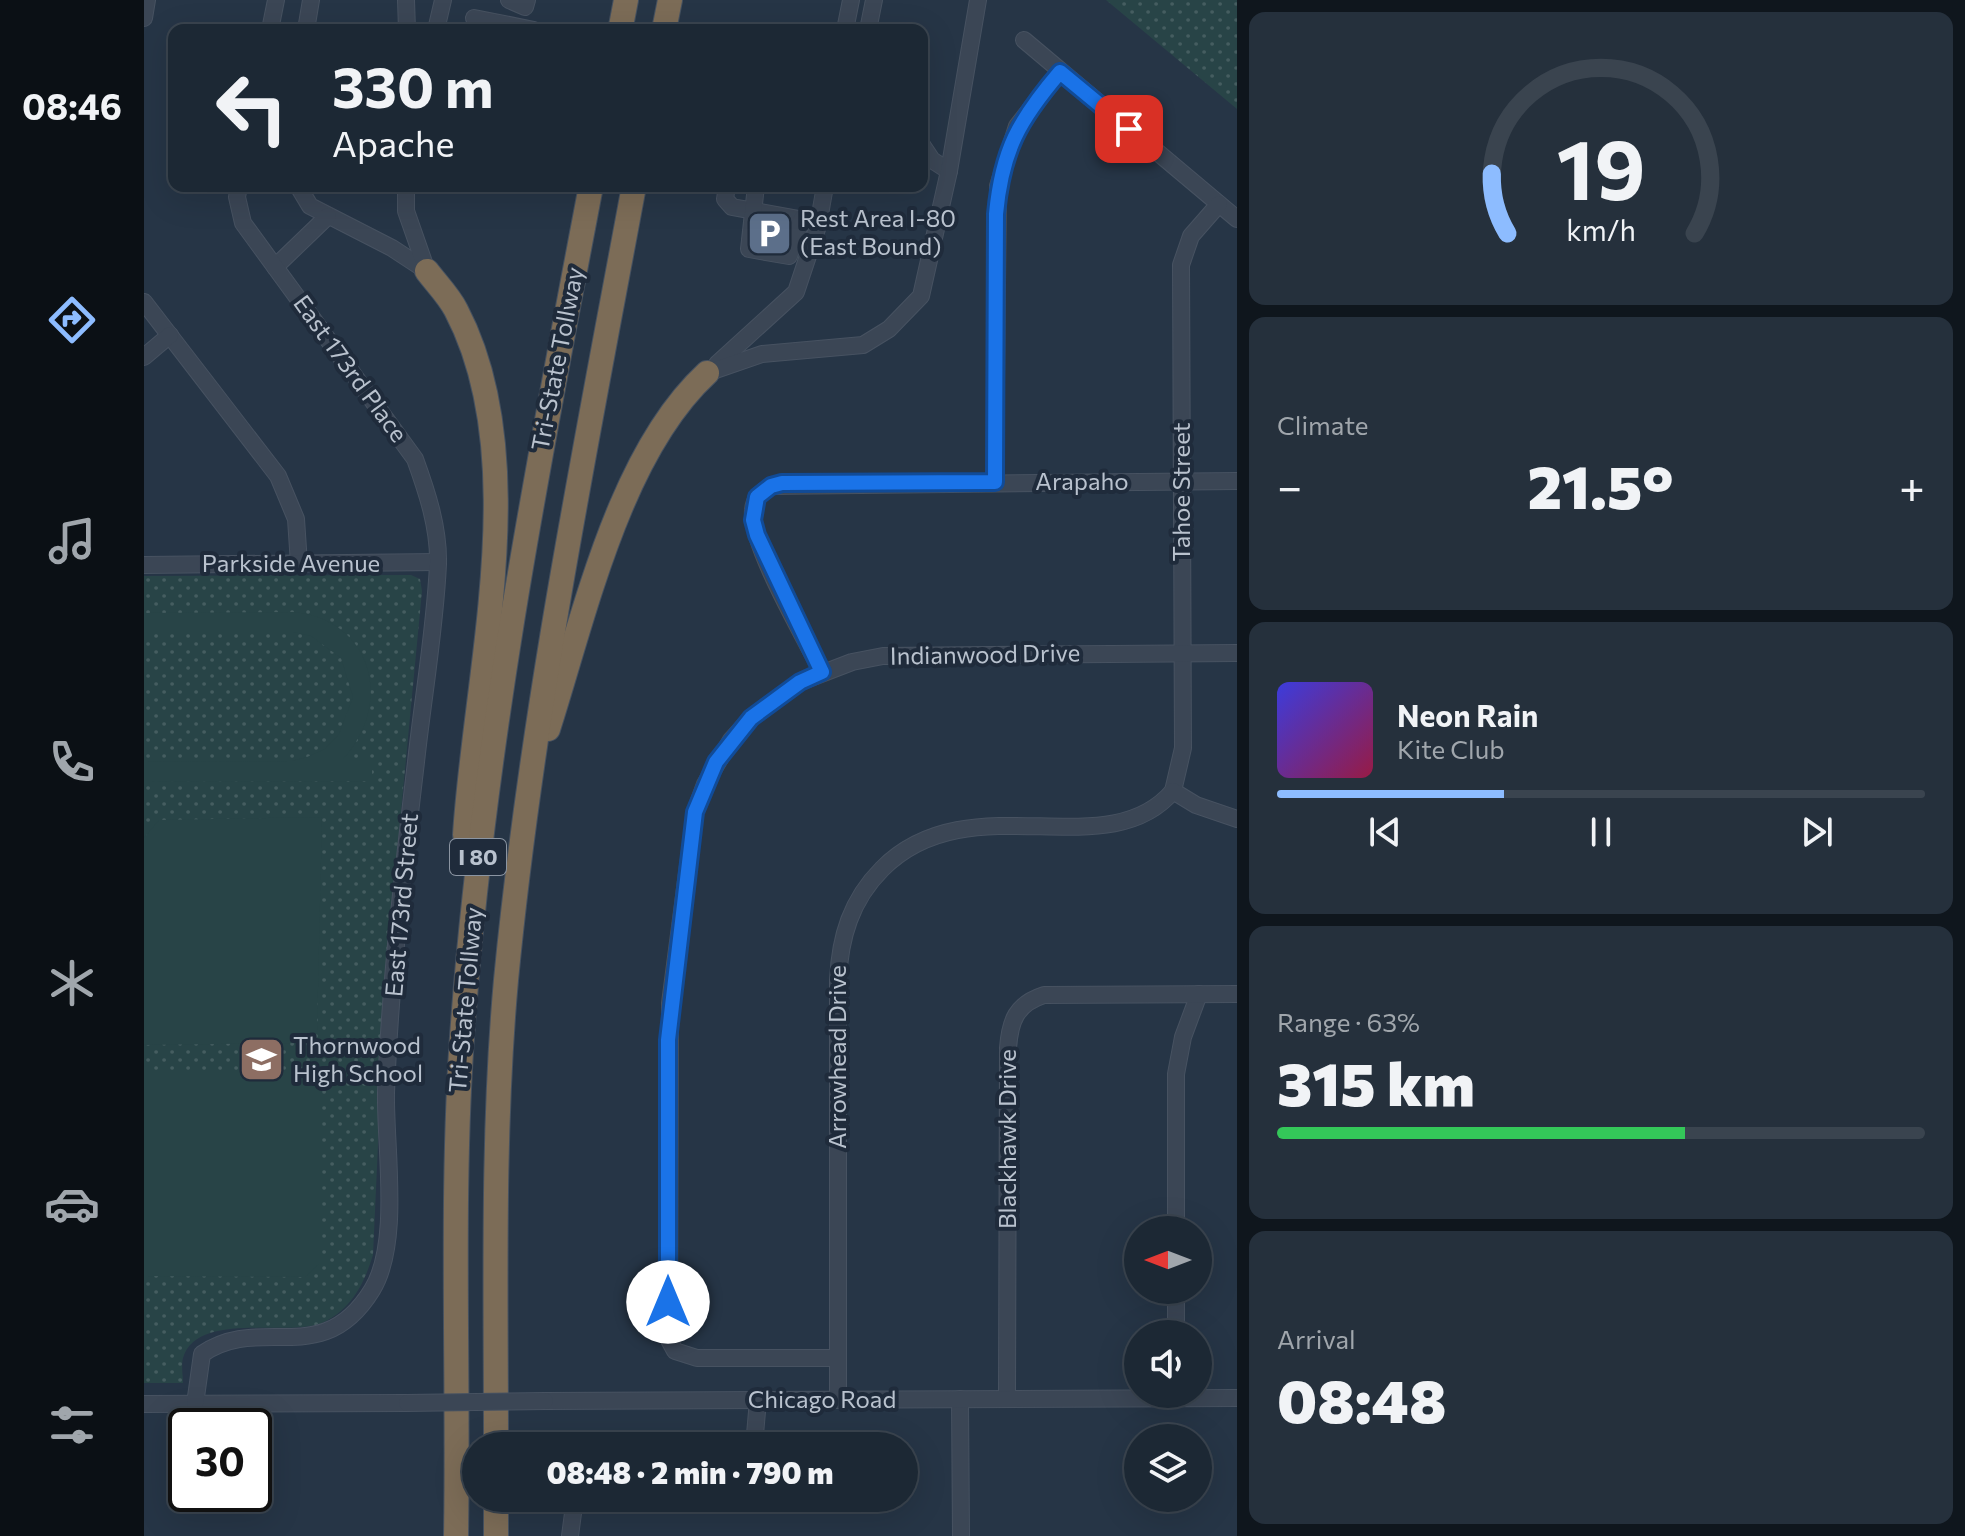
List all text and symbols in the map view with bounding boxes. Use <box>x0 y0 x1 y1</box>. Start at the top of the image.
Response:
text: 330 m <box>332 51 494 120</box>
icon: left <box>200 56 304 160</box>
text: 08:46 <box>22 83 122 127</box>
pin <box>1095 95 1163 163</box>
icon: arrive <box>1107 107 1151 151</box>
text: 19 <box>1557 115 1645 217</box>
text: Apache <box>332 120 454 164</box>
place label: Rest Area I-80 (East Bound) <box>800 203 956 260</box>
parking icon: Rest Area I-80 (East Bound) <box>745 209 793 257</box>
text: km/h <box>1566 213 1636 248</box>
street label: Tri-State Tollway <box>525 265 589 453</box>
street label: East 173rd Place <box>288 289 414 447</box>
icon: directions <box>44 292 100 348</box>
text: Climate <box>1277 409 1369 440</box>
street label: Tahoe Street <box>1166 422 1195 562</box>
text: 21.5° <box>1527 448 1674 521</box>
text: − <box>1277 458 1302 512</box>
text: + <box>1899 458 1925 512</box>
street label: Arapaho <box>1035 466 1129 495</box>
icon: music <box>44 513 100 569</box>
street label: Parkside Avenue <box>202 548 380 577</box>
street label: Indianwood Drive <box>890 637 1080 670</box>
text: Neon Rain <box>1397 696 1538 733</box>
text: Kite Club <box>1397 733 1505 764</box>
icon: phone <box>44 734 100 790</box>
icon: previous <box>1363 810 1407 854</box>
icon: pause <box>1579 810 1623 854</box>
icon: next <box>1795 810 1839 854</box>
street label: East 173rd Street <box>378 812 423 998</box>
road number: I 80 <box>450 839 506 875</box>
street label: Tri-State Tollway <box>442 906 487 1094</box>
icon: climate <box>44 955 100 1011</box>
street label: Arrowhead Drive <box>822 965 851 1149</box>
text: Range · 63% <box>1277 1006 1420 1037</box>
place label: Thornwood High School <box>293 1030 423 1087</box>
school or university icon: Thornwood High School <box>238 1036 286 1084</box>
text: 315 km <box>1277 1045 1475 1118</box>
street label: Blackhawk Drive <box>992 1049 1021 1229</box>
icon: car <box>44 1176 100 1232</box>
north arrow <box>1124 1216 1212 1304</box>
map controls <box>1124 1216 1212 1512</box>
position arrow <box>626 1260 710 1344</box>
button: sound <box>1124 1320 1212 1408</box>
text: Arrival <box>1277 1323 1356 1354</box>
text: 08:48 <box>1277 1362 1446 1435</box>
street label: Chicago Road <box>748 1384 896 1413</box>
icon: filters <box>44 1397 100 1453</box>
speed limit sign: 30 <box>168 1408 272 1512</box>
button: layers <box>1124 1424 1212 1512</box>
text: 08:48 · 2 min · 790 m <box>546 1453 834 1490</box>

